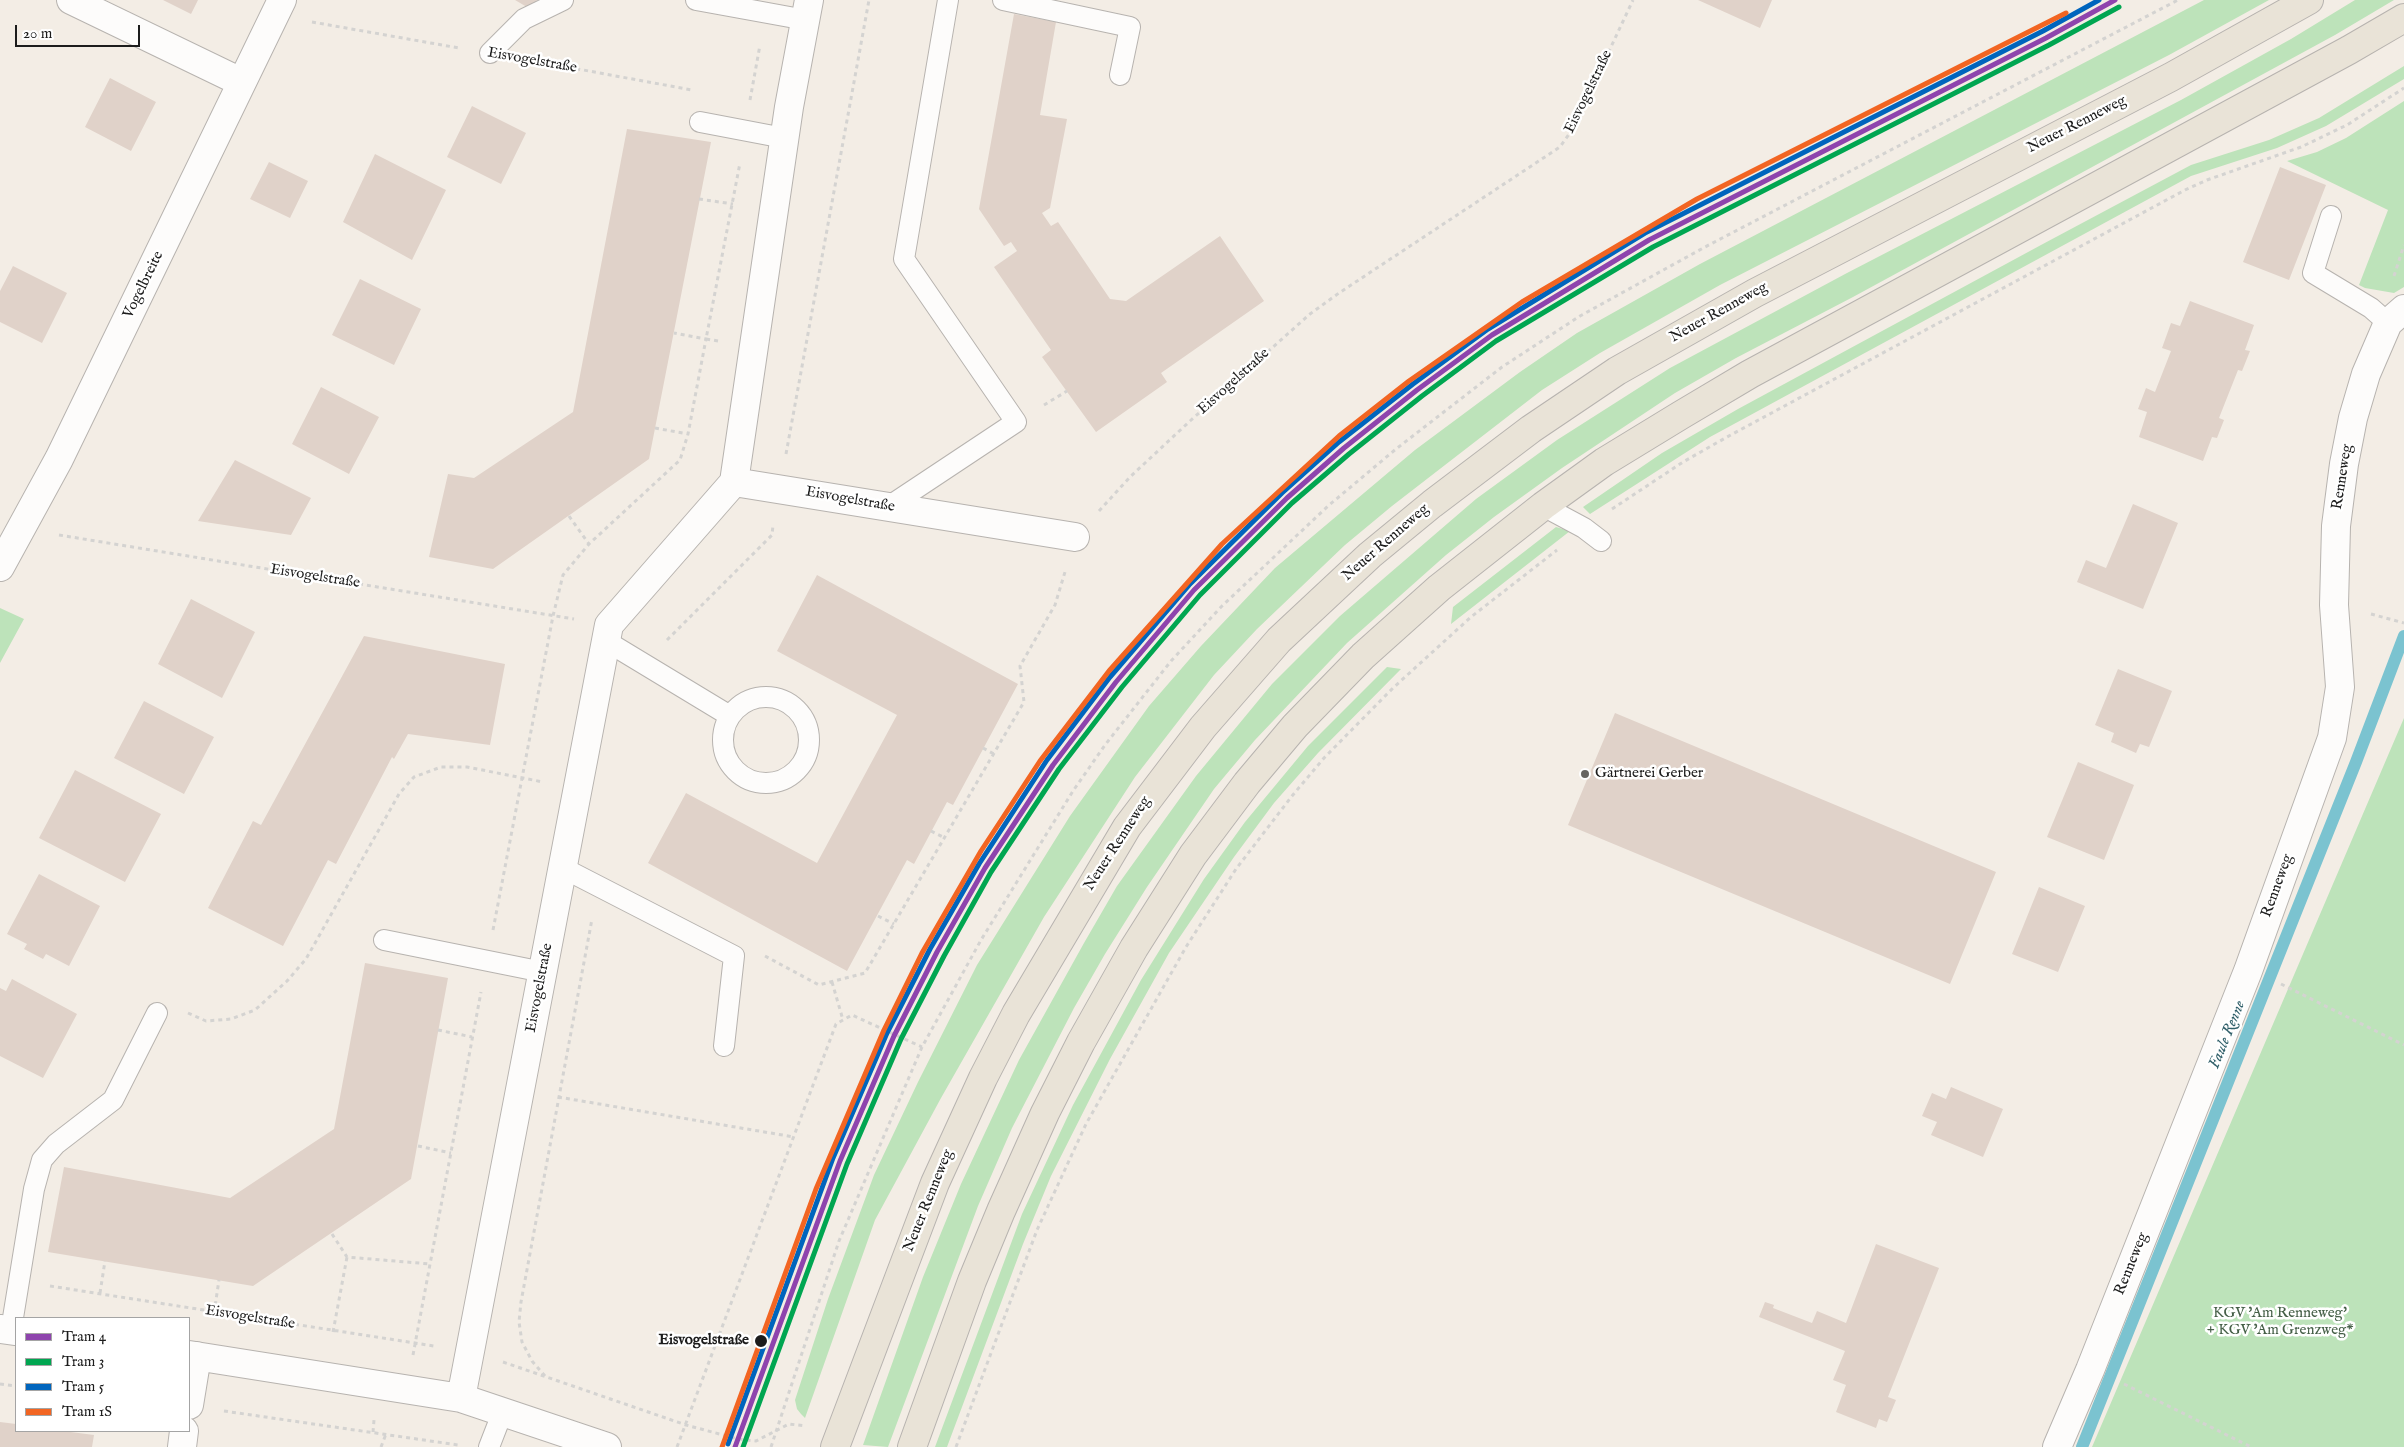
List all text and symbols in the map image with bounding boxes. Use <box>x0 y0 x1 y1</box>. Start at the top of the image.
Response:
scale bar <box>18 15 142 47</box>
text: 20 m <box>23 24 52 43</box>
street label: Eisvogelstraße <box>486 44 578 78</box>
street label: Eisvogelstraße <box>1561 47 1617 137</box>
street label: Neuer Renneweg <box>2024 92 2130 158</box>
street label: Vogelbreite <box>120 248 168 322</box>
street label: Neuer Renneweg <box>1667 279 1771 347</box>
street label: Eisvogelstraße <box>1194 345 1274 419</box>
street label: Renneweg <box>2329 443 2357 511</box>
street label: Eisvogelstraße <box>804 483 896 517</box>
street label: Neuer Renneweg <box>1339 501 1433 585</box>
street label: Eisvogelstraße <box>269 561 361 593</box>
place label: Gärtnerei Gerber <box>1595 765 1703 783</box>
marker: Gärtnerei Gerber <box>1579 768 1591 780</box>
street label: Neuer Renneweg <box>1081 793 1155 895</box>
street label: Renneweg <box>2258 852 2298 920</box>
street label: Eisvogelstraße <box>523 942 557 1034</box>
water label: Faule Renne <box>2206 998 2250 1072</box>
street label: Neuer Renneweg <box>900 1147 958 1255</box>
street label: Renneweg <box>2111 1230 2153 1298</box>
street label: Eisvogelstraße <box>204 1302 296 1334</box>
park label: KGV 'Am Renneweg' + KGV 'Am Grenzweg* <box>2206 1305 2354 1340</box>
legend <box>15 1317 190 1432</box>
text: Tram 4 <box>62 1327 106 1346</box>
place label: Eisvogelstraße <box>659 1332 749 1350</box>
marker: Eisvogelstraße <box>753 1333 769 1349</box>
text: Tram 3 <box>62 1352 104 1371</box>
text: Tram 5 <box>62 1377 104 1396</box>
text: Tram 1S <box>62 1402 112 1421</box>

